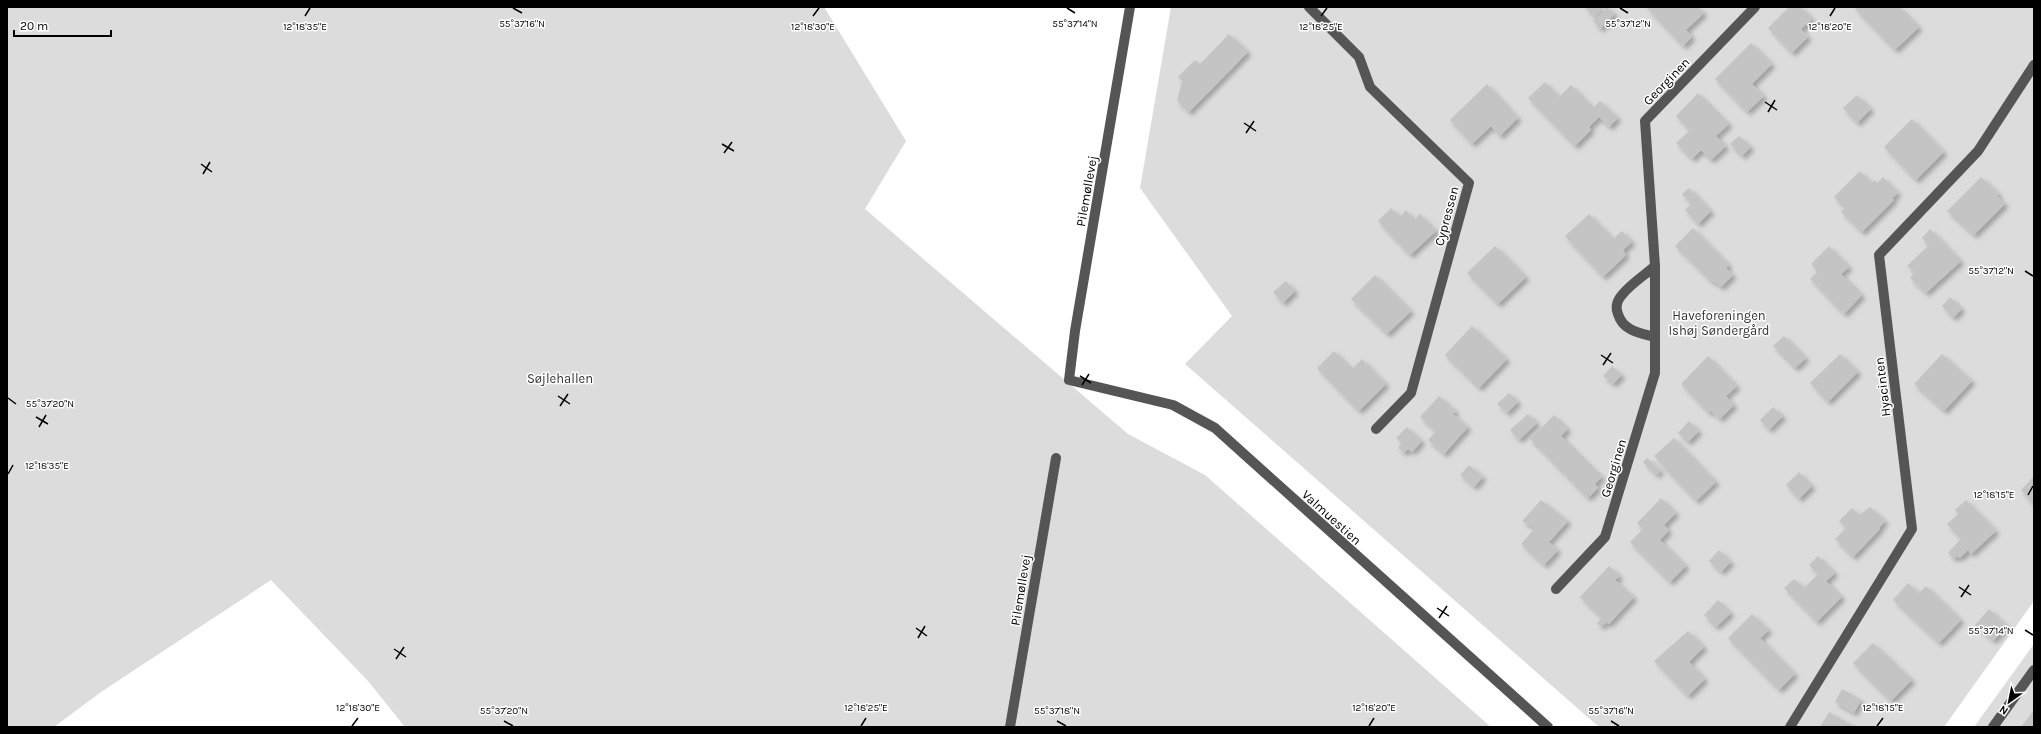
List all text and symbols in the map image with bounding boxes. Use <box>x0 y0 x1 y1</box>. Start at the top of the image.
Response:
scale bar <box>14 12 111 38</box>
text: 55°37'16"N <box>499 18 545 30</box>
text: 55°37'14"N <box>1052 18 1098 30</box>
text: 55°37'12"N <box>1605 18 1651 30</box>
text: 20 m <box>20 19 48 33</box>
text: 12°18'35"E <box>283 21 327 33</box>
text: 12°18'30"E <box>791 21 835 33</box>
text: 12°18'25"E <box>1299 21 1343 33</box>
text: 12°18'20"E <box>1808 21 1852 33</box>
street label: Georginen <box>1640 54 1693 108</box>
street label: Pilemøllevej <box>1073 154 1100 228</box>
street label: Cypressen <box>1431 185 1462 248</box>
text: 55°37'12"N <box>1968 265 2014 277</box>
park label: Haveforeningen Ishøj Søndergård <box>1668 308 1770 338</box>
street label: Hyacinten <box>1871 356 1894 418</box>
park label: Søjlehallen <box>527 371 593 386</box>
text: 55°37'20"N <box>26 398 74 410</box>
street label: Georginen <box>1598 437 1629 499</box>
text: 12°18'35"E <box>25 460 69 472</box>
street label: Valmuestien <box>1299 487 1364 548</box>
text: 12°18'15"E <box>1974 489 2014 501</box>
street label: Pilemøllevej <box>1007 553 1034 627</box>
text: 55°37'14"N <box>1968 625 2014 637</box>
north arrow <box>1989 682 2029 722</box>
text: 12°18'30"E <box>336 702 380 714</box>
text: 12°18'25"E <box>844 702 888 714</box>
text: 12°18'20"E <box>1352 702 1396 714</box>
text: 12°18'15"E <box>1863 702 1903 714</box>
text: N <box>1997 702 2011 718</box>
text: 55°37'20"N <box>480 705 528 717</box>
text: 55°37'18"N <box>1034 705 1080 717</box>
text: 55°37'16"N <box>1588 705 1634 717</box>

